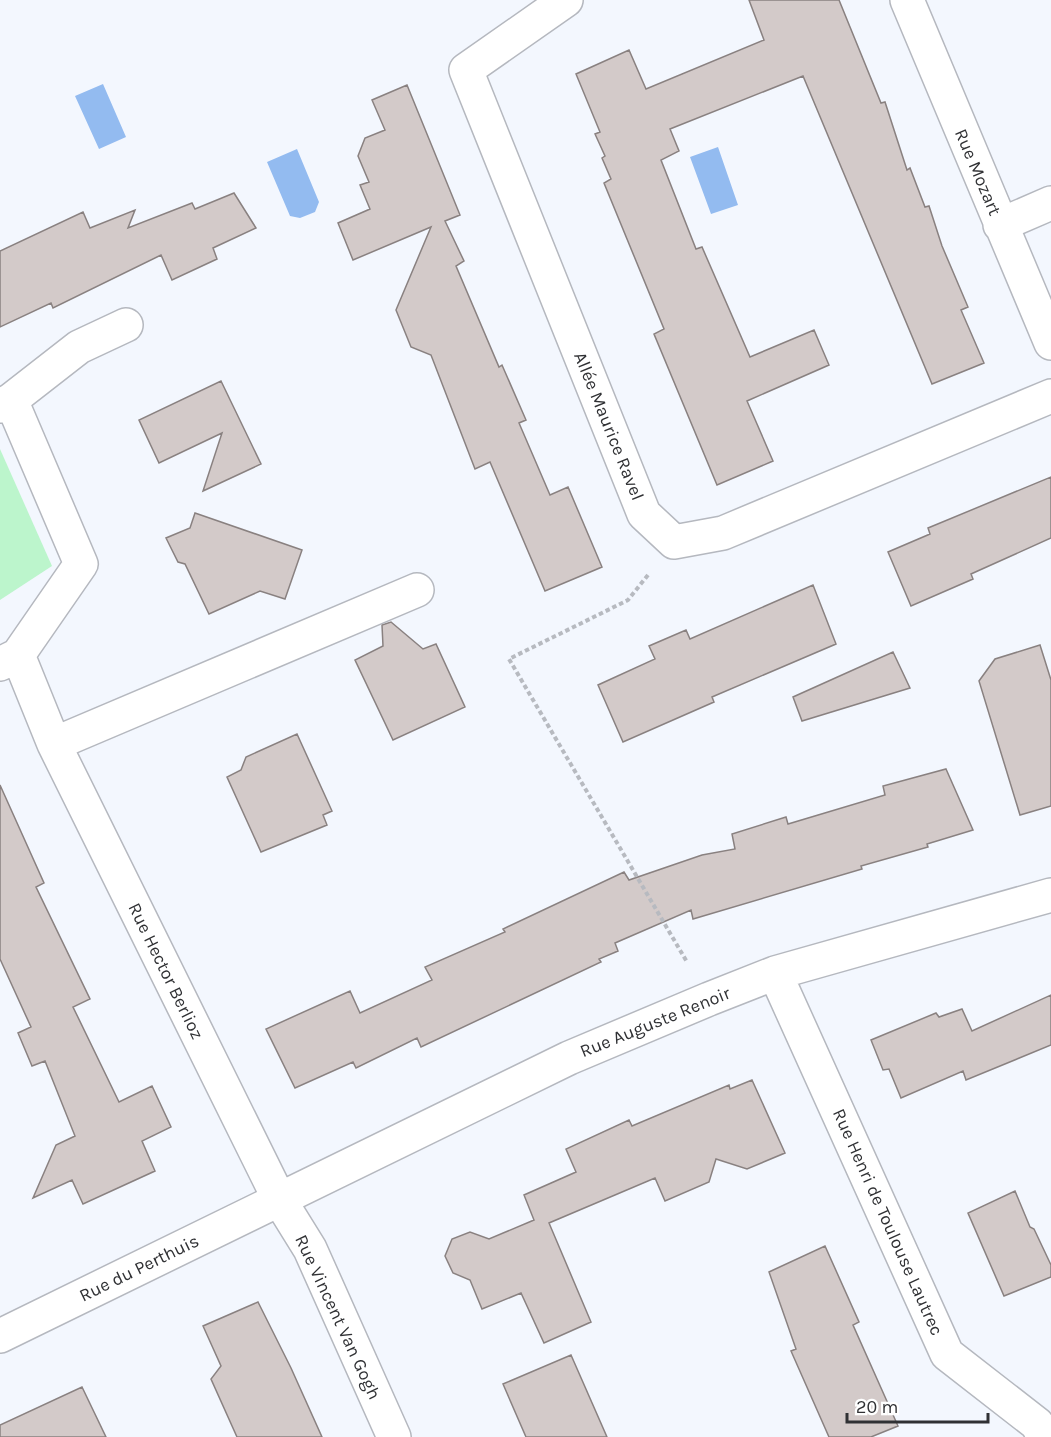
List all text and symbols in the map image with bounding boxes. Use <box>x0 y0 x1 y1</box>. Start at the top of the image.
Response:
street label: Rue Mozart <box>950 125 1006 219</box>
street label: Allée Maurice Ravel <box>569 349 649 503</box>
street label: Rue Hector Berlioz <box>123 899 209 1043</box>
street label: Rue Auguste Renoir <box>577 982 734 1062</box>
street label: Rue Henri de Toulouse Lautrec <box>828 1105 948 1339</box>
street label: Rue du Perthuis <box>76 1230 202 1306</box>
street label: Rue Vincent Van Gogh <box>290 1231 386 1403</box>
scale bar <box>847 1386 988 1424</box>
text: 20 m <box>856 1396 898 1418</box>

